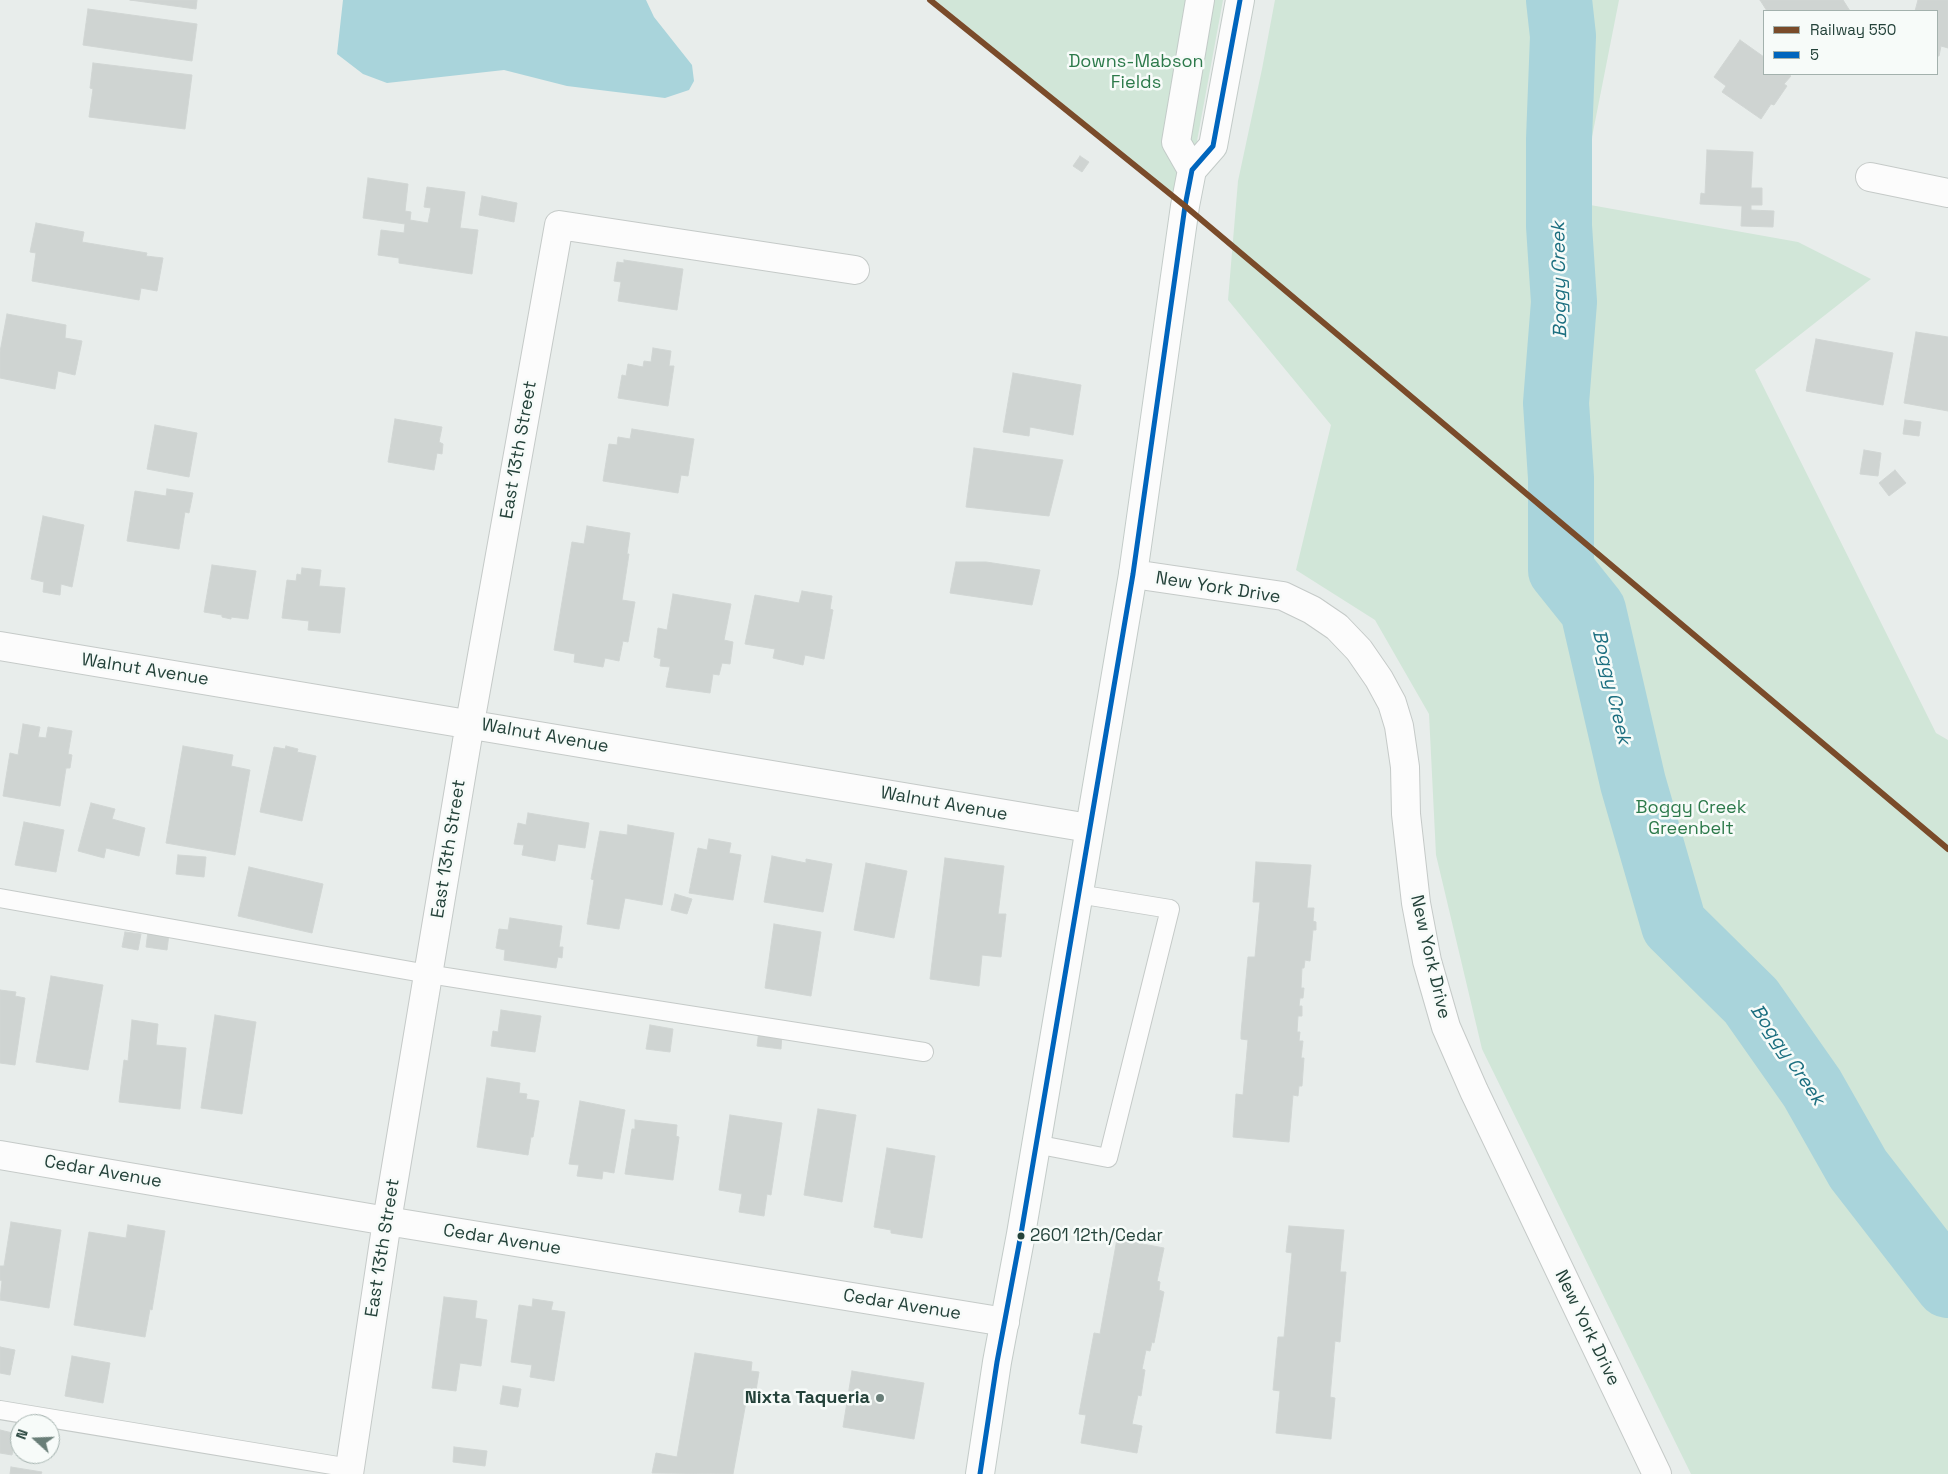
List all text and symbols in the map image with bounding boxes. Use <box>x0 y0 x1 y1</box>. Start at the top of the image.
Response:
legend <box>1763 10 1938 75</box>
text: Railway 550 <box>1810 20 1896 39</box>
text: 5 <box>1810 45 1819 64</box>
park label: Downs-Mabson Fields <box>1068 51 1204 94</box>
water label: Boggy Creek <box>1548 221 1572 339</box>
street label: East 13th Street <box>496 379 542 521</box>
street label: New York Drive <box>1154 567 1282 609</box>
water label: Boggy Creek <box>1587 627 1635 747</box>
street label: Walnut Avenue <box>80 649 210 691</box>
street label: Walnut Avenue <box>480 714 610 758</box>
street label: East 13th Street <box>427 778 471 920</box>
street label: Walnut Avenue <box>879 782 1009 826</box>
park label: Boggy Creek Greenbelt <box>1636 797 1746 840</box>
street label: New York Drive <box>1405 893 1455 1021</box>
water label: Boggy Creek <box>1745 1000 1829 1110</box>
street label: Cedar Avenue <box>42 1151 164 1193</box>
street label: East 13th Street <box>361 1177 405 1319</box>
street label: Cedar Avenue <box>441 1220 563 1260</box>
place label: 2601 12th/Cedar <box>1030 1226 1163 1246</box>
marker: 2601 12th/Cedar <box>1016 1231 1026 1241</box>
street label: New York Drive <box>1550 1267 1624 1389</box>
street label: Cedar Avenue <box>841 1285 963 1325</box>
place label: Nixta Taqueria <box>745 1387 870 1409</box>
marker: Nixta Taqueria <box>874 1392 886 1404</box>
north arrow <box>10 1414 60 1464</box>
text: N <box>12 1427 32 1442</box>

